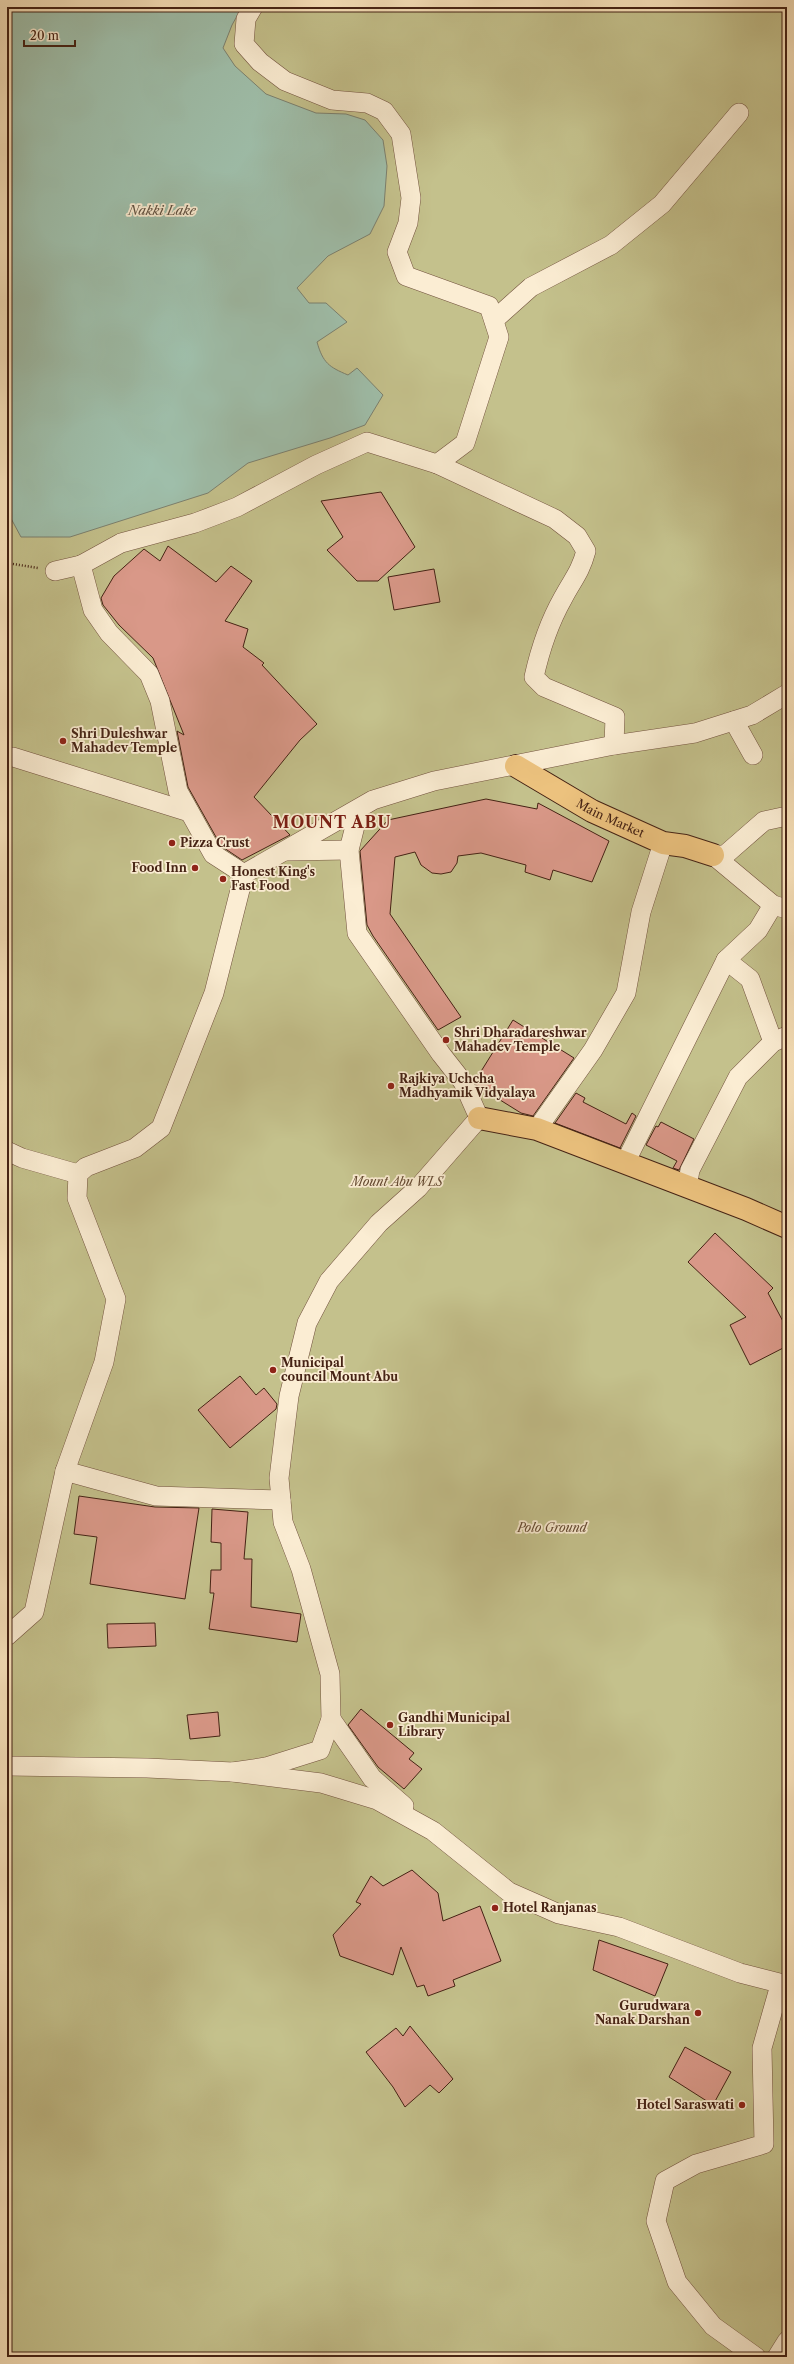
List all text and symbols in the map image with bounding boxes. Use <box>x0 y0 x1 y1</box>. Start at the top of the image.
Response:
scale bar <box>24 22 75 48</box>
text: 20 m <box>30 28 59 43</box>
water label: Nakki Lake <box>127 202 197 218</box>
place label: Shri Duleshwar Mahadev Temple <box>71 726 177 755</box>
marker: Shri Duleshwar Mahadev Temple <box>58 736 68 746</box>
street label: Main Market <box>574 795 647 841</box>
district label: MOUNT ABU <box>273 812 391 832</box>
place label: Pizza Crust <box>180 835 250 850</box>
marker: Pizza Crust <box>167 838 177 848</box>
place label: Food Inn <box>132 860 188 875</box>
marker: Food Inn <box>190 863 200 873</box>
place label: Honest King's Fast Food <box>231 864 316 893</box>
marker: Honest King's Fast Food <box>218 874 228 884</box>
place label: Shri Dharadareshwar Mahadev Temple <box>454 1025 587 1054</box>
marker: Shri Dharadareshwar Mahadev Temple <box>441 1035 451 1045</box>
place label: Rajkiya Uchcha Madhyamik Vidyalaya <box>399 1071 537 1100</box>
marker: Rajkiya Uchcha Madhyamik Vidyalaya <box>386 1081 396 1091</box>
park label: Mount Abu WLS <box>349 1174 444 1189</box>
place label: Municipal council Mount Abu <box>281 1355 398 1384</box>
marker: Municipal council Mount Abu <box>268 1365 278 1375</box>
park label: Polo Ground <box>516 1520 588 1535</box>
place label: Gandhi Municipal Library <box>398 1710 510 1739</box>
marker: Gandhi Municipal Library <box>385 1720 395 1730</box>
place label: Hotel Ranjanas <box>503 1900 597 1915</box>
marker: Hotel Ranjanas <box>490 1903 500 1913</box>
place label: Gurudwara Nanak Darshan <box>595 1998 691 2027</box>
marker: Gurudwara Nanak Darshan <box>693 2008 703 2018</box>
place label: Hotel Saraswati <box>636 2097 735 2112</box>
marker: Hotel Saraswati <box>737 2100 747 2110</box>

